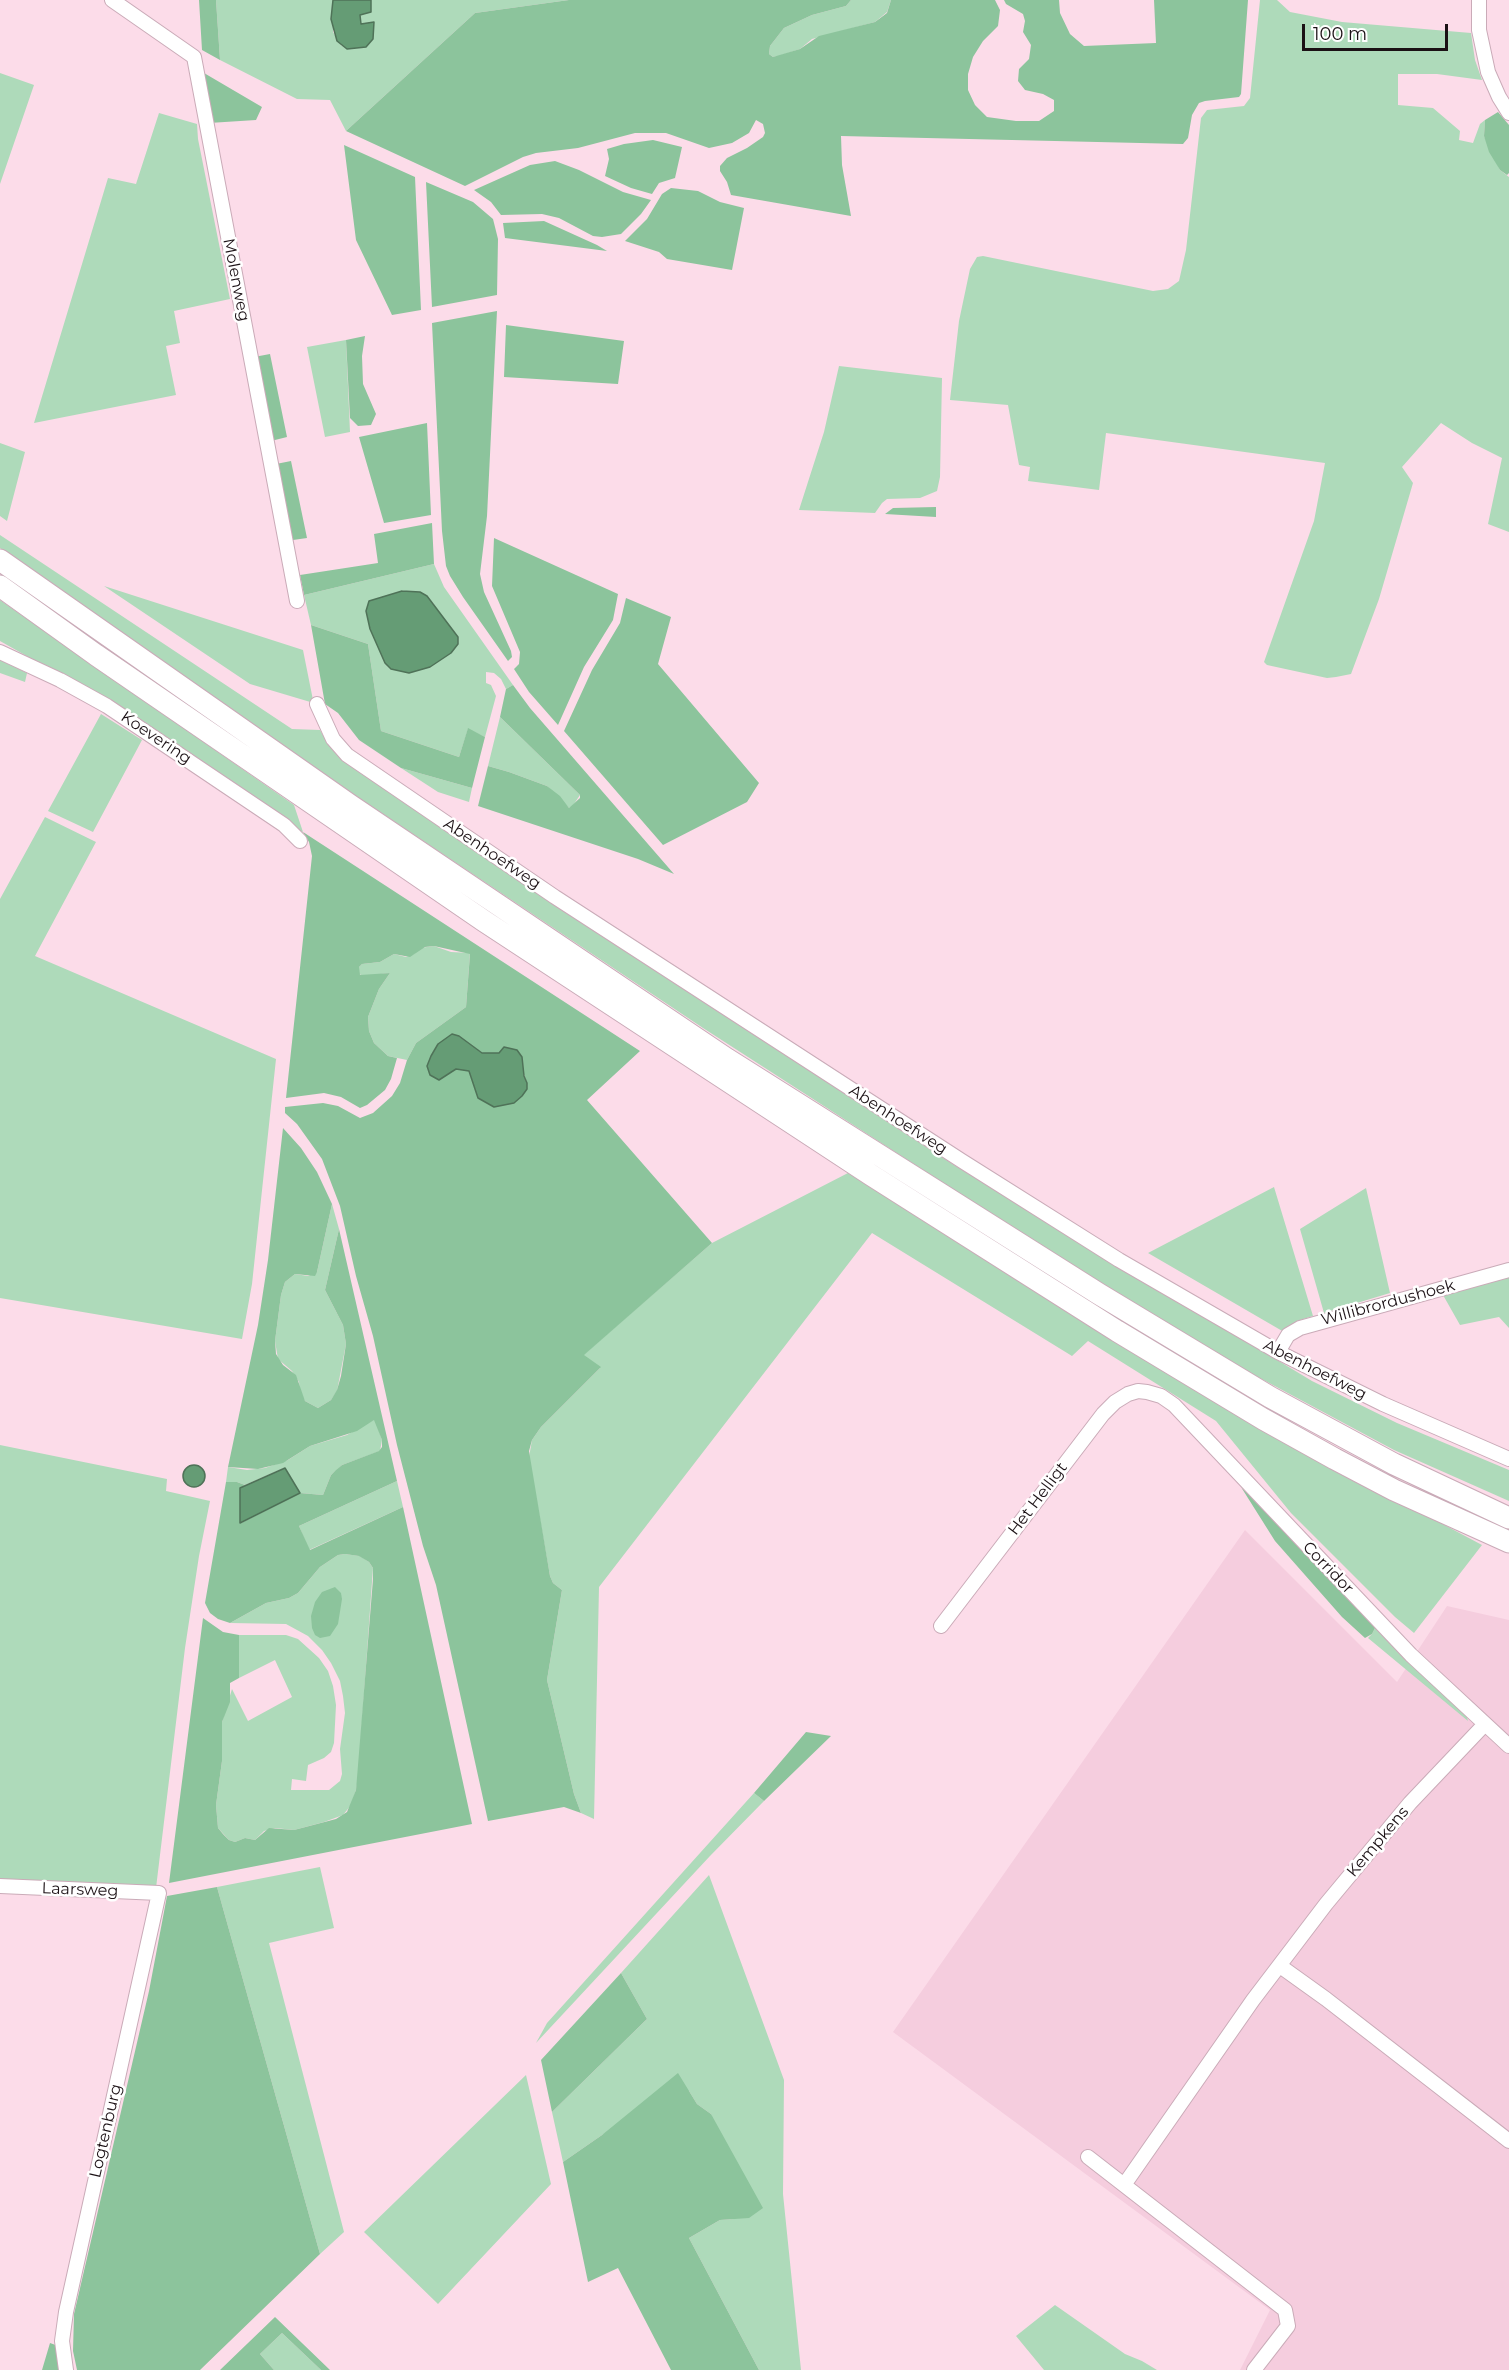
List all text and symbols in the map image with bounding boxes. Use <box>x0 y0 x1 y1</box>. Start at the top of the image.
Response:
scale bar <box>1305 12 1450 50</box>
text: 100 m <box>1313 23 1367 45</box>
street label: Molenweg <box>219 237 253 323</box>
street label: Koevering <box>117 707 195 769</box>
street label: Abenhoefweg <box>440 814 544 894</box>
street label: Abenhoefweg <box>845 1081 951 1159</box>
street label: Willibrordushoek <box>1319 1276 1457 1330</box>
street label: Abenhoefweg <box>1260 1336 1370 1404</box>
street label: Het Helligt <box>1004 1459 1072 1539</box>
street label: Corridor <box>1298 1538 1358 1598</box>
street label: Kempkens <box>1343 1803 1413 1881</box>
street label: Laarsweg <box>41 1879 119 1901</box>
street label: Logtenburg <box>86 2082 126 2180</box>

